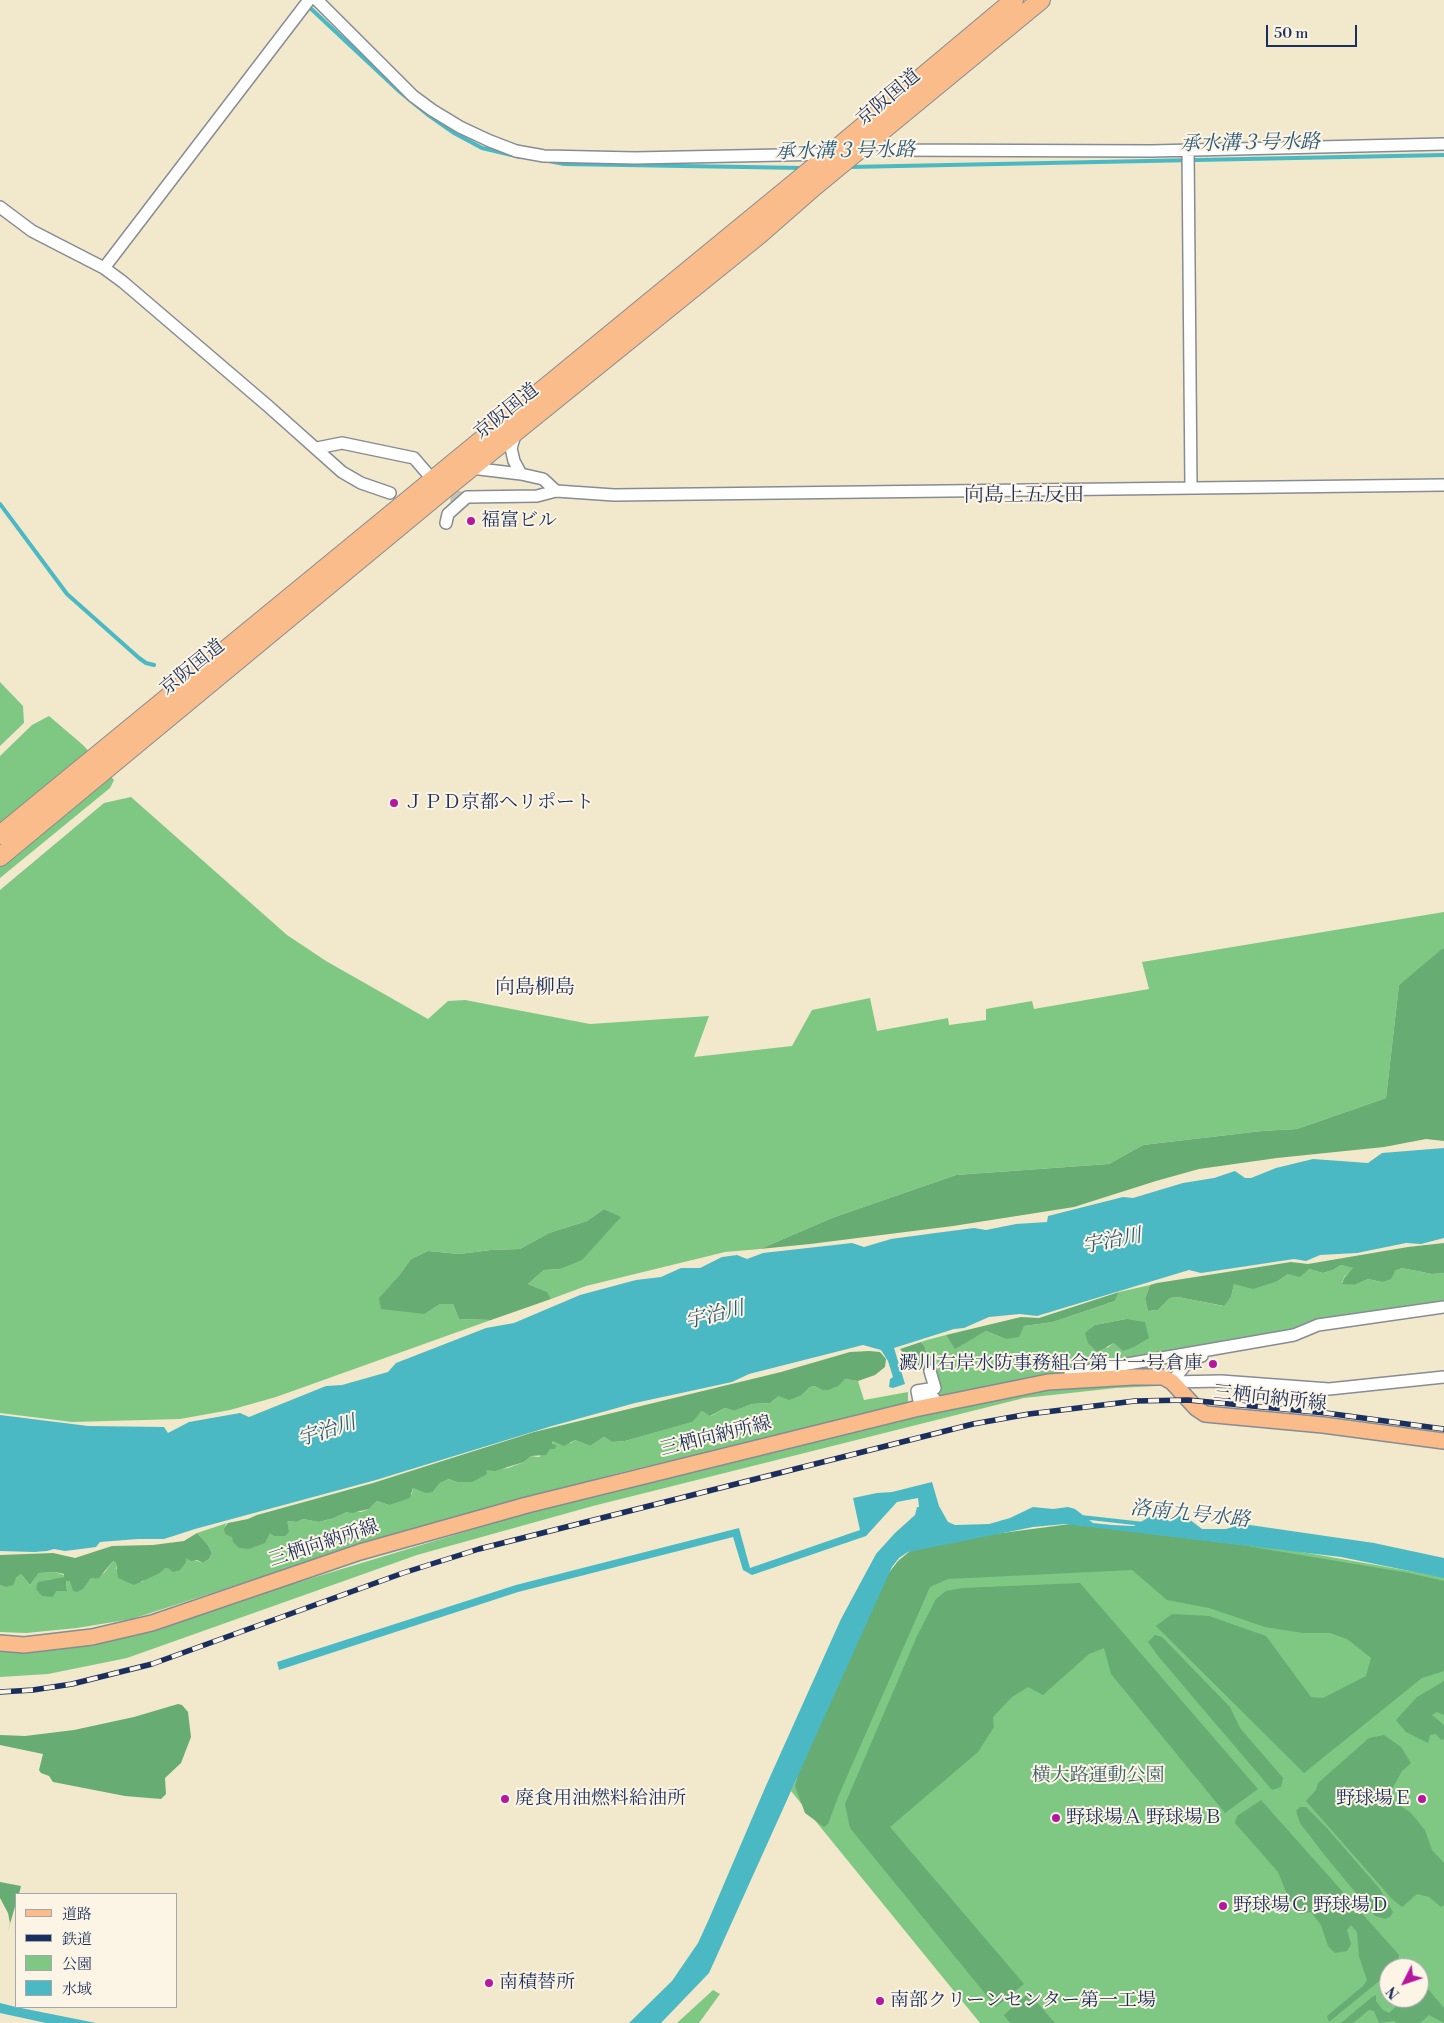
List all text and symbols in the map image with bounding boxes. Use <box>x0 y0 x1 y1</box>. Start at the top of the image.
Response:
scale bar <box>1269 15 1360 47</box>
text: 50 m <box>1274 24 1308 43</box>
street label: 京阪国道 <box>853 65 925 131</box>
water label: 承水溝３号水路 <box>1180 131 1320 157</box>
water label: 承水溝３号水路 <box>775 139 915 165</box>
street label: 京阪国道 <box>470 379 544 445</box>
district label: 向島上五反田 <box>964 484 1084 508</box>
place label: 福富ビル <box>481 510 557 532</box>
marker: 福富ビル <box>465 515 477 527</box>
street label: 京阪国道 <box>156 635 230 701</box>
place label: ＪＰＤ京都ヘリポート <box>404 792 594 814</box>
marker: ＪＰＤ京都ヘリポート <box>388 797 400 809</box>
district label: 向島柳島 <box>495 976 575 1000</box>
water label: 宇治川 <box>1080 1224 1144 1260</box>
water label: 宇治川 <box>683 1297 747 1335</box>
place label: 澱川右岸水防事務組合第十一号倉庫 <box>899 1353 1203 1375</box>
marker: 澱川右岸水防事務組合第十一号倉庫 <box>1207 1358 1219 1370</box>
street label: 三栖向納所線 <box>1212 1382 1328 1416</box>
water label: 宇治川 <box>295 1411 359 1453</box>
street label: 三栖向納所線 <box>658 1412 774 1462</box>
water label: 洛南九号水路 <box>1129 1497 1251 1533</box>
street label: 三栖向納所線 <box>266 1516 382 1572</box>
park label: 横大路運動公園 <box>1032 1765 1164 1787</box>
place label: 廃食用油燃料給油所 <box>515 1788 686 1810</box>
place label: 野球場Ｅ <box>1336 1788 1412 1810</box>
marker: 廃食用油燃料給油所 <box>499 1793 511 1805</box>
marker: 野球場Ｅ <box>1416 1793 1428 1805</box>
place label: 野球場Ａ 野球場Ｂ <box>1066 1807 1222 1829</box>
marker: 野球場Ａ 野球場Ｂ <box>1050 1812 1062 1824</box>
legend <box>15 1893 178 2008</box>
place label: 野球場Ｃ 野球場Ｄ <box>1233 1895 1389 1917</box>
marker: 野球場Ｃ 野球場Ｄ <box>1217 1900 1229 1912</box>
text: 道路 <box>62 1905 92 1924</box>
text: 鉄道 <box>62 1930 92 1949</box>
text: 公園 <box>62 1955 92 1974</box>
north arrow <box>1379 1958 1429 2008</box>
place label: 南積替所 <box>499 1972 575 1994</box>
marker: 南積替所 <box>483 1977 495 1989</box>
text: 水域 <box>62 1980 92 1999</box>
text: N <box>1383 1982 1404 2002</box>
place label: 南部クリーンセンター第一工場 <box>890 1990 1156 2012</box>
marker: 南部クリーンセンター第一工場 <box>874 1995 886 2007</box>

